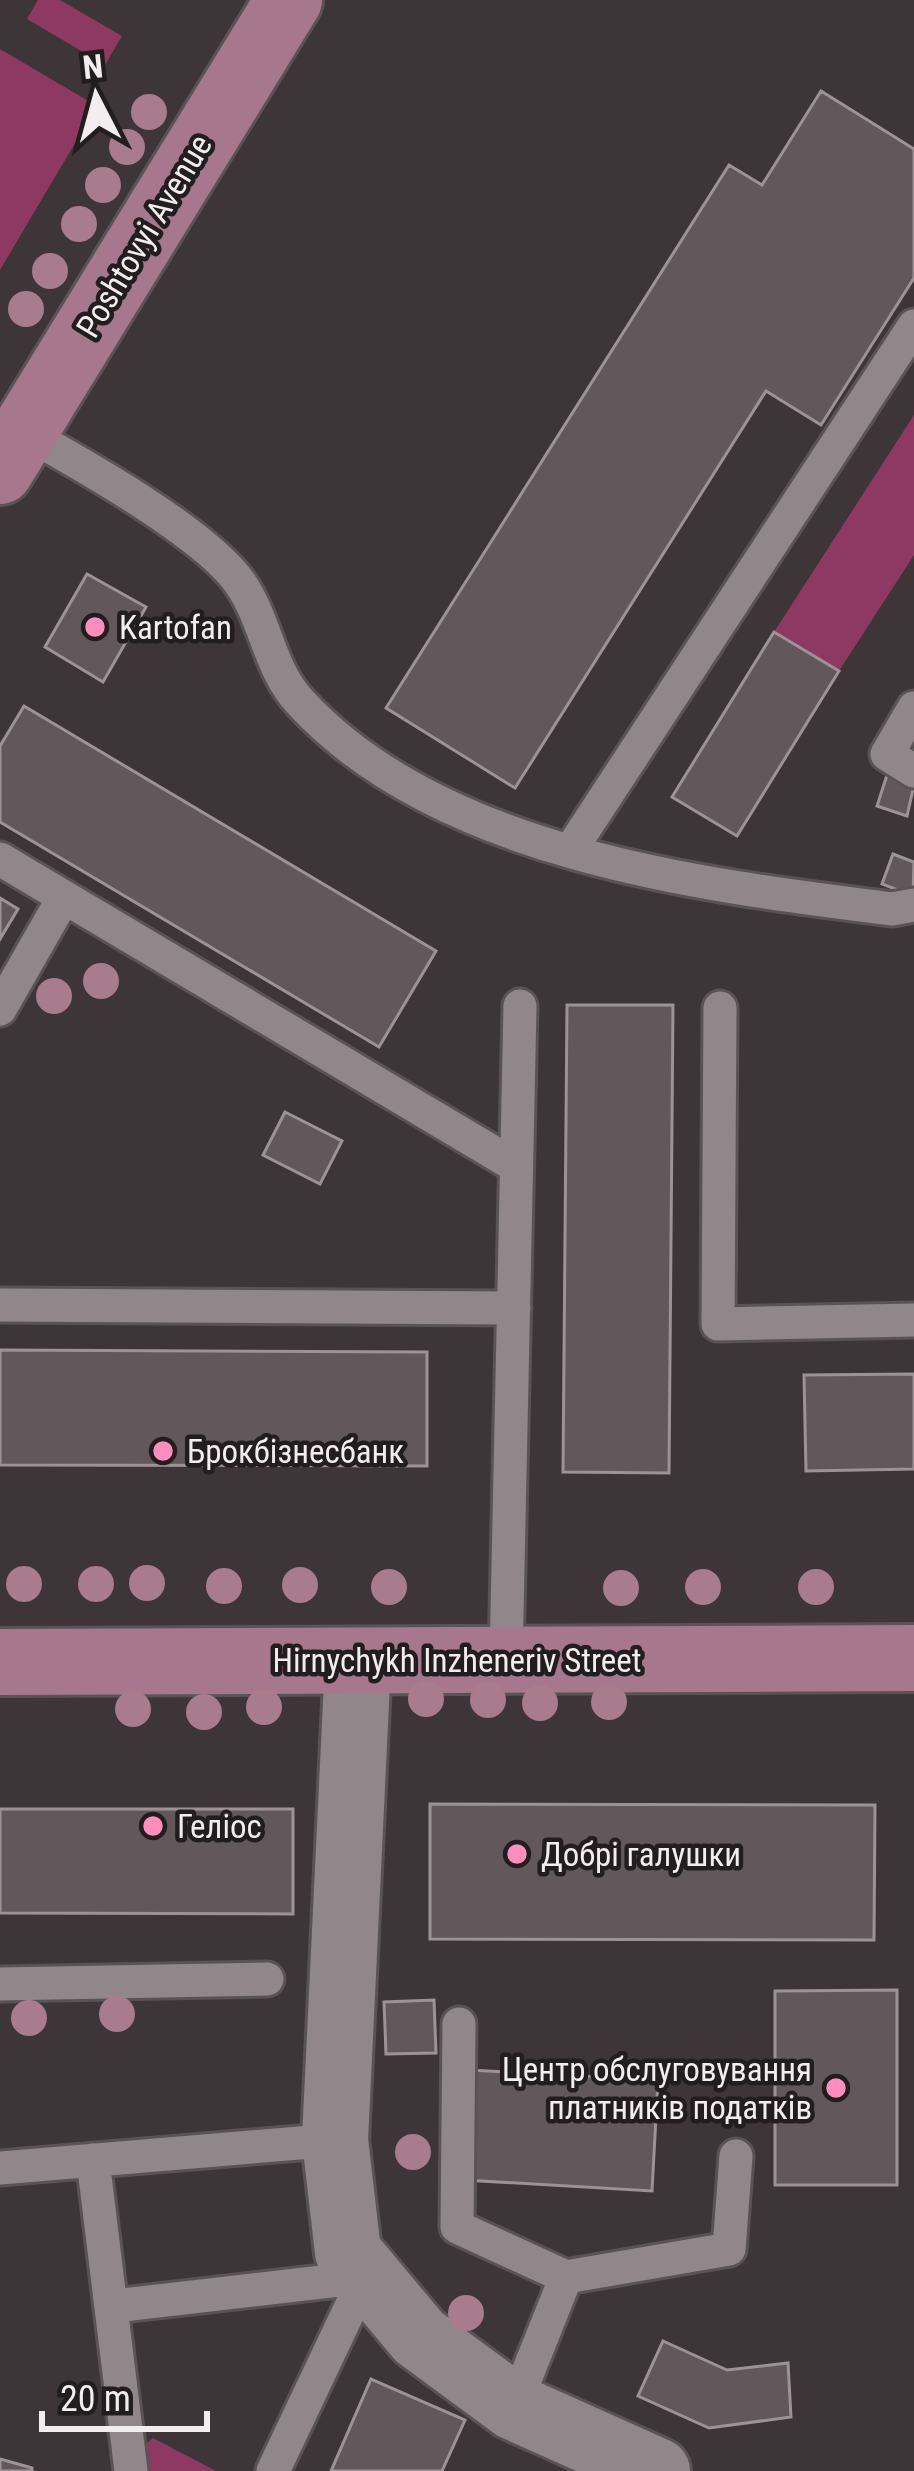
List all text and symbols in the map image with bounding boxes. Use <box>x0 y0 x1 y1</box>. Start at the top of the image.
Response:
north arrow <box>36 36 156 156</box>
text: N <box>81 46 105 87</box>
street label: Poshtovyi Avenue <box>68 128 220 344</box>
place label: Kartofan <box>119 608 232 647</box>
marker: Kartofan <box>82 614 108 640</box>
place label: Брокбізнесбанк <box>187 1432 404 1471</box>
marker: Брокбізнесбанк <box>150 1438 176 1464</box>
street label: Hirnychykh Inzheneriv Street <box>272 1641 642 1680</box>
place label: Геліос <box>177 1807 262 1846</box>
marker: Геліос <box>140 1813 166 1839</box>
place label: Добрі галушки <box>541 1835 741 1874</box>
marker: Добрі галушки <box>504 1841 530 1867</box>
place label: Центр обслуговування платників податків <box>502 2050 812 2127</box>
marker: Центр обслуговування платників податків <box>823 2075 849 2101</box>
scale bar <box>42 2357 207 2431</box>
text: 20 m <box>60 2378 131 2420</box>

